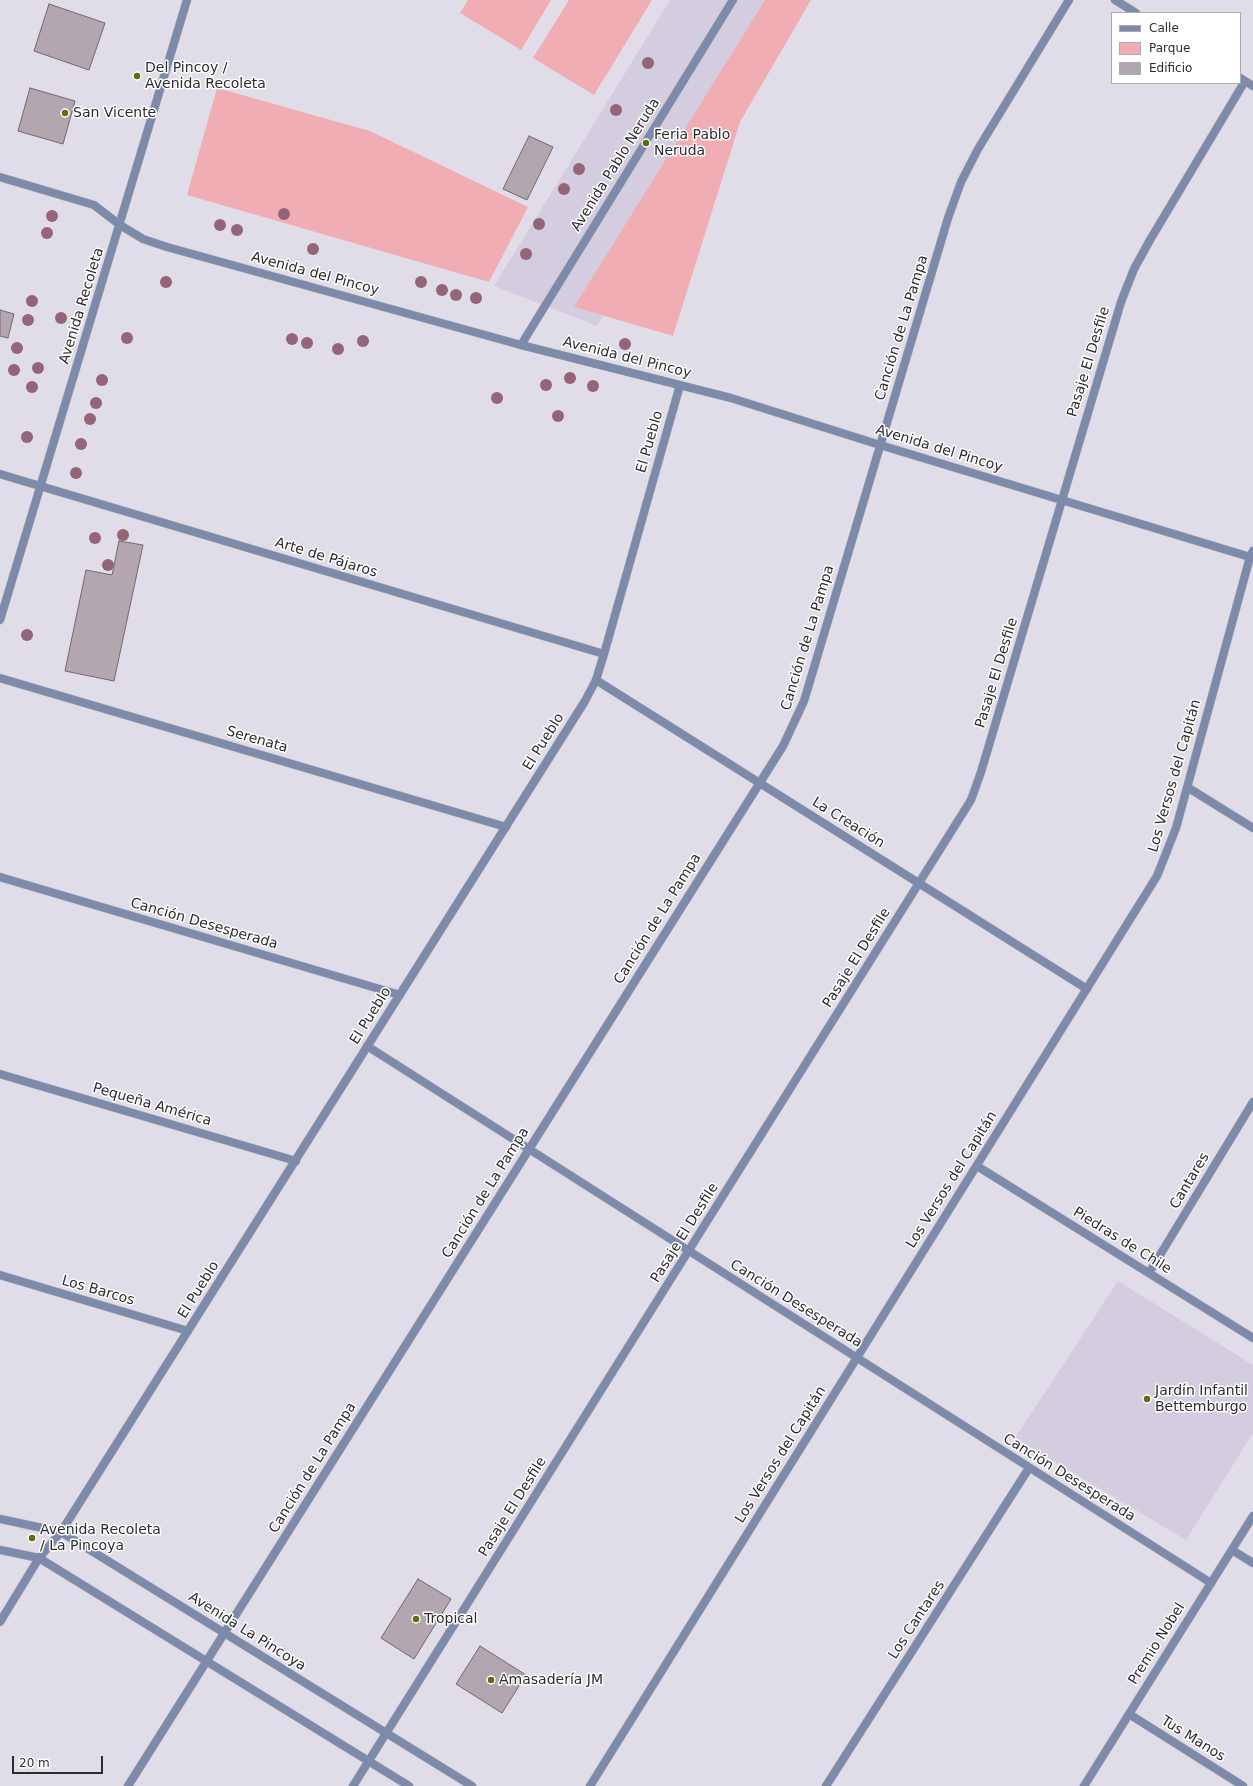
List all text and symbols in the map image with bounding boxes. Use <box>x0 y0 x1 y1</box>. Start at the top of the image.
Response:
legend <box>1111 12 1241 84</box>
text: Calle <box>1149 21 1179 35</box>
text: Parque <box>1149 41 1190 55</box>
place label: Del Pincoy / Avenida Recoleta <box>145 60 266 92</box>
text: Edificio <box>1149 61 1192 75</box>
marker: Del Pincoy / Avenida Recoleta <box>132 71 142 81</box>
street label: Avenida Pablo Neruda <box>568 95 664 235</box>
place label: San Vicente <box>73 105 156 121</box>
marker: San Vicente <box>60 108 70 118</box>
place label: Feria Pablo Neruda <box>654 127 730 160</box>
marker: Feria Pablo Neruda <box>641 138 651 148</box>
street label: Avenida Recoleta <box>56 246 108 366</box>
street label: Avenida del Pincoy <box>249 249 381 299</box>
street label: Canción de La Pampa <box>872 253 932 403</box>
street label: Pasaje El Desfile <box>1064 305 1114 419</box>
street label: Avenida del Pincoy <box>561 334 693 382</box>
street label: El Pueblo <box>633 409 667 475</box>
street label: Avenida del Pincoy <box>874 422 1004 476</box>
street label: Arte de Pájaros <box>273 534 379 582</box>
street label: Canción de La Pampa <box>778 563 838 713</box>
street label: Pasaje El Desfile <box>972 616 1022 730</box>
street label: Los Versos del Capitán <box>1145 698 1205 854</box>
street label: El Pueblo <box>520 710 568 774</box>
street label: Serenata <box>224 723 290 757</box>
street label: La Creación <box>809 794 887 852</box>
street label: Canción de La Pampa <box>611 851 705 987</box>
street label: Canción Desesperada <box>128 895 280 953</box>
street label: Pasaje El Desfile <box>820 905 894 1011</box>
street label: El Pueblo <box>347 984 395 1048</box>
street label: Pequeña América <box>91 1080 213 1130</box>
street label: Los Versos del Capitán <box>903 1108 1001 1252</box>
street label: Canción de La Pampa <box>439 1125 533 1261</box>
street label: Cantares <box>1167 1150 1213 1212</box>
street label: Pasaje El Desfile <box>648 1180 722 1286</box>
street label: Piedras de Chile <box>1070 1204 1174 1278</box>
street label: Canción Desesperada <box>727 1256 865 1352</box>
street label: El Pueblo <box>175 1258 223 1322</box>
street label: Los Barcos <box>60 1273 136 1309</box>
street label: Los Versos del Capitán <box>732 1383 830 1527</box>
place label: Jardín Infantil Bettemburgo <box>1155 1383 1248 1416</box>
marker: Jardín Infantil Bettemburgo <box>1142 1394 1152 1404</box>
street label: Canción de La Pampa <box>266 1400 360 1536</box>
street label: Canción Desesperada <box>1000 1430 1138 1526</box>
street label: Pasaje El Desfile <box>476 1454 550 1560</box>
place label: Avenida Recoleta / La Pincoya <box>40 1522 161 1554</box>
marker: Avenida Recoleta / La Pincoya <box>27 1533 37 1543</box>
street label: Los Cantares <box>885 1577 949 1663</box>
street label: Avenida La Pincoya <box>185 1589 309 1675</box>
street label: Premio Nobel <box>1125 1600 1189 1688</box>
place label: Tropical <box>424 1611 477 1627</box>
marker: Tropical <box>411 1614 421 1624</box>
place label: Amasadería JM <box>499 1672 603 1688</box>
marker: Amasadería JM <box>486 1675 496 1685</box>
street label: Tus Manos <box>1158 1713 1228 1765</box>
scale bar <box>14 1748 105 1774</box>
text: 20 m <box>19 1756 50 1770</box>

